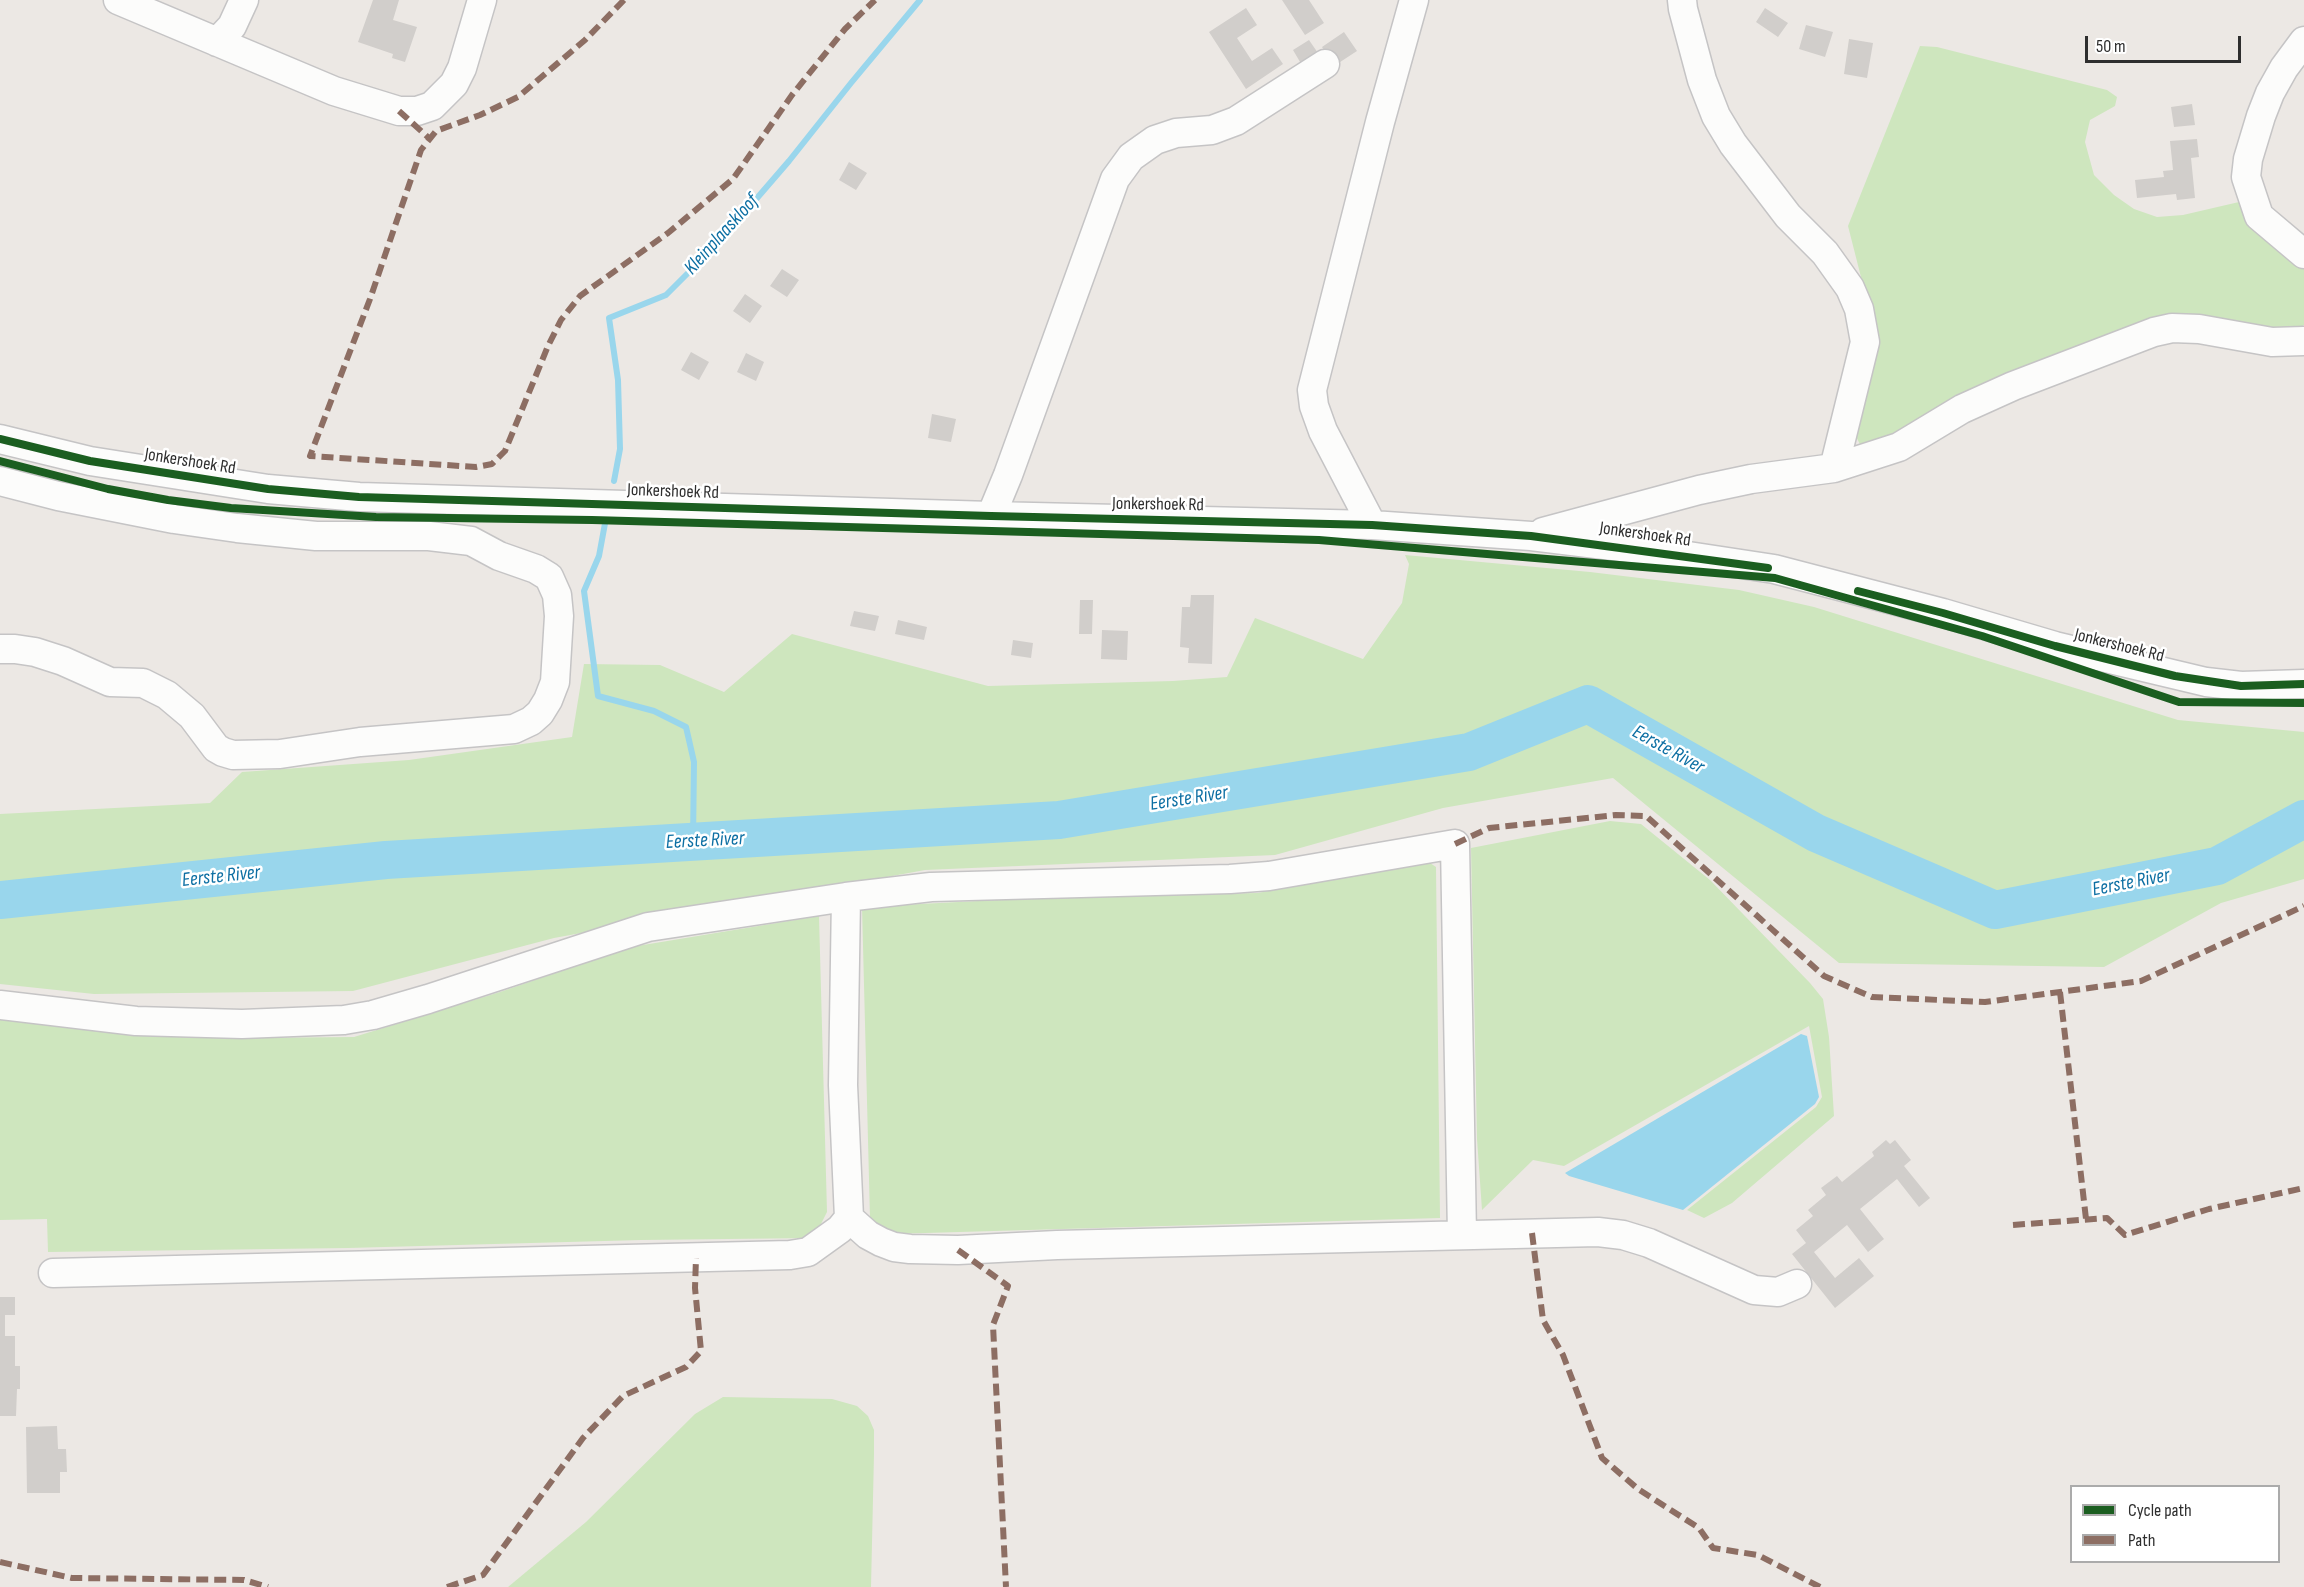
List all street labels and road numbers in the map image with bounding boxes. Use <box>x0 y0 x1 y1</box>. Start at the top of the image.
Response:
street label: Jonkershoek Rd <box>143 444 237 480</box>
street label: Jonkershoek Rd <box>627 480 719 504</box>
street label: Jonkershoek Rd <box>1112 493 1204 517</box>
street label: Jonkershoek Rd <box>1598 518 1692 552</box>
street label: Jonkershoek Rd <box>2072 624 2166 668</box>

